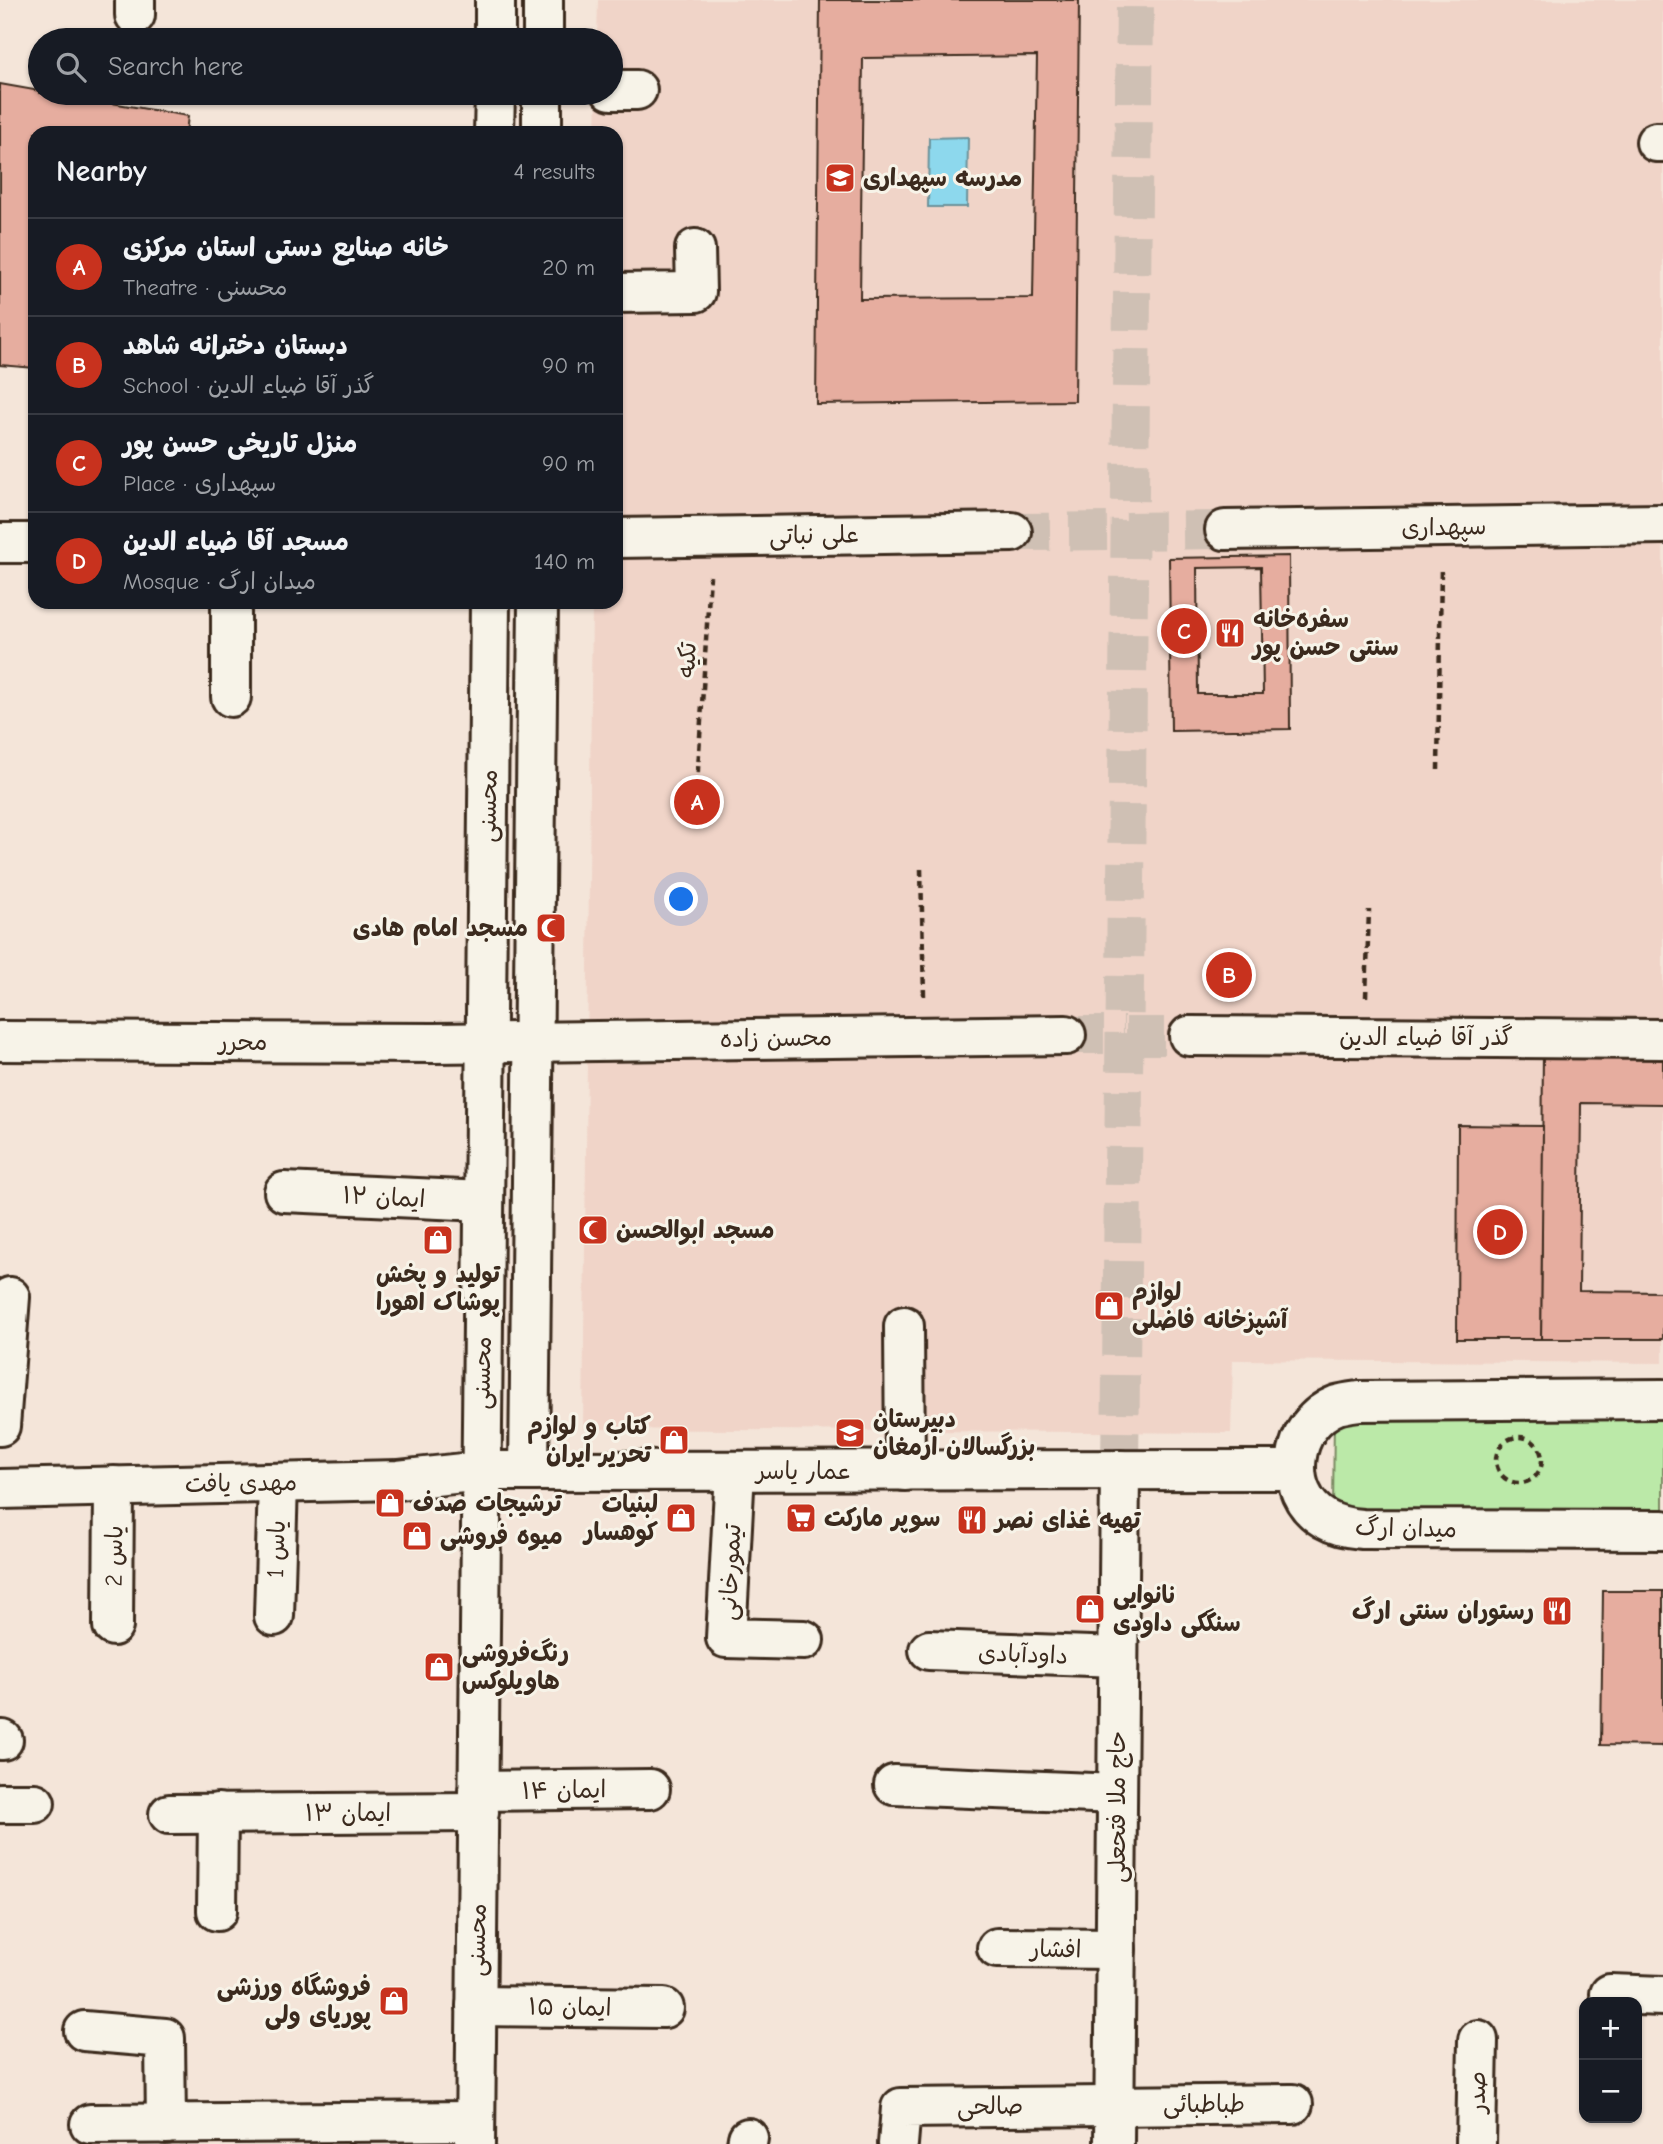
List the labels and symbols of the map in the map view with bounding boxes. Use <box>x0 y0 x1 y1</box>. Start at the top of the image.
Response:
school or university icon: مدرسه سپهداری <box>823 161 857 195</box>
place label: مدرسه سپهداری <box>863 164 1022 193</box>
street label: سپهداری <box>1401 512 1487 543</box>
street label: علی نباتی <box>769 520 859 551</box>
pin: C <box>1161 605 1207 657</box>
place label: سفره‌خانه سنتی حسن پور <box>1251 605 1399 662</box>
restaurant icon: سفره‌خانه سنتی حسن پور <box>1213 616 1247 650</box>
street label: تکیه <box>672 640 702 679</box>
street label: محسنی <box>473 769 504 843</box>
pin: A <box>674 776 720 828</box>
your location <box>664 882 698 916</box>
mosque icon: مسجد امام هادی <box>534 911 568 945</box>
place label: مسجد امام هادی <box>353 914 528 946</box>
pin: B <box>1206 949 1252 1001</box>
street label: محسن زاده <box>720 1023 832 1053</box>
street label: گذر آقا ضیاء الدین <box>1339 1023 1513 1051</box>
street label: محرر <box>216 1028 268 1056</box>
street label: ایمان ۱۲ <box>342 1181 426 1213</box>
pin: D <box>1477 1206 1523 1258</box>
mosque icon: مسجد ابوالحسن <box>576 1213 610 1247</box>
place label: مسجد ابوالحسن <box>616 1216 775 1246</box>
shop icon: تولید و پخش پوشاک اهورا <box>421 1223 455 1257</box>
place label: تولید و پخش پوشاک اهورا <box>376 1260 501 1317</box>
place label: لوازم آشپزخانه فاضلی <box>1132 1278 1289 1335</box>
shop icon: لوازم آشپزخانه فاضلی <box>1092 1289 1126 1323</box>
street label: محسنی <box>467 1336 498 1410</box>
place label: دبیرستان بزرگسالان ارمغان <box>873 1405 1035 1461</box>
place label: کتاب و لوازم تحریر ایران <box>527 1412 652 1468</box>
school or university icon: دبیرستان بزرگسالان ارمغان <box>833 1416 867 1450</box>
shop icon: کتاب و لوازم تحریر ایران <box>657 1423 691 1457</box>
street label: عمار یاسر <box>754 1457 852 1485</box>
street label: مهدی یافت <box>185 1468 297 1498</box>
shop icon: ترشیجات صدف <box>373 1486 407 1520</box>
place label: ترشیجات صدف <box>413 1489 562 1517</box>
place label: لبنیات کوهسار <box>582 1490 658 1548</box>
shop icon: لبنیات کوهسار <box>664 1501 698 1535</box>
supermarket icon: سوپر مارکت <box>784 1501 818 1535</box>
restaurant icon: تهیه غذای نصر <box>955 1503 989 1537</box>
place label: سوپر مارکت <box>824 1504 940 1533</box>
place label: تهیه غذای نصر <box>993 1506 1142 1534</box>
street label: میدان ارگ <box>1355 1513 1457 1543</box>
shop icon: میوه فروشی <box>400 1519 434 1553</box>
street label: یاس 1 <box>261 1520 291 1578</box>
place label: میوه فروشی <box>440 1522 563 1551</box>
street label: تیمورخانی <box>713 1522 748 1621</box>
street label: یاس 2 <box>99 1525 129 1587</box>
place label: نانوایی سنگکی داودی <box>1113 1581 1241 1638</box>
shop icon: نانوایی سنگکی داودی <box>1073 1592 1107 1626</box>
restaurant icon: رستوران سنتی ارگ <box>1540 1594 1574 1628</box>
place label: رستوران سنتی ارگ <box>1352 1596 1534 1627</box>
place label: رنگ‌فروشی هاویلوکس <box>462 1638 569 1697</box>
street label: داودآبادی <box>977 1638 1069 1670</box>
shop icon: رنگ‌فروشی هاویلوکس <box>422 1650 456 1684</box>
street label: حاج ملا فتحعلی <box>1103 1731 1133 1883</box>
street label: ایمان ۱۴ <box>522 1775 606 1805</box>
street label: ایمان ۱۳ <box>305 1799 391 1827</box>
street label: محسنی <box>462 1903 493 1977</box>
street label: افشار <box>1028 1935 1082 1963</box>
place label: فروشگاه ورزشی پوریای ولی <box>217 1972 371 2030</box>
shop icon: فروشگاه ورزشی پوریای ولی <box>377 1984 411 2018</box>
street label: ایمان ۱۵ <box>528 1992 612 2022</box>
street label: صدر <box>1463 2071 1491 2115</box>
street label: طباطبائی <box>1163 2090 1245 2119</box>
street label: صالحی <box>957 2091 1023 2122</box>

